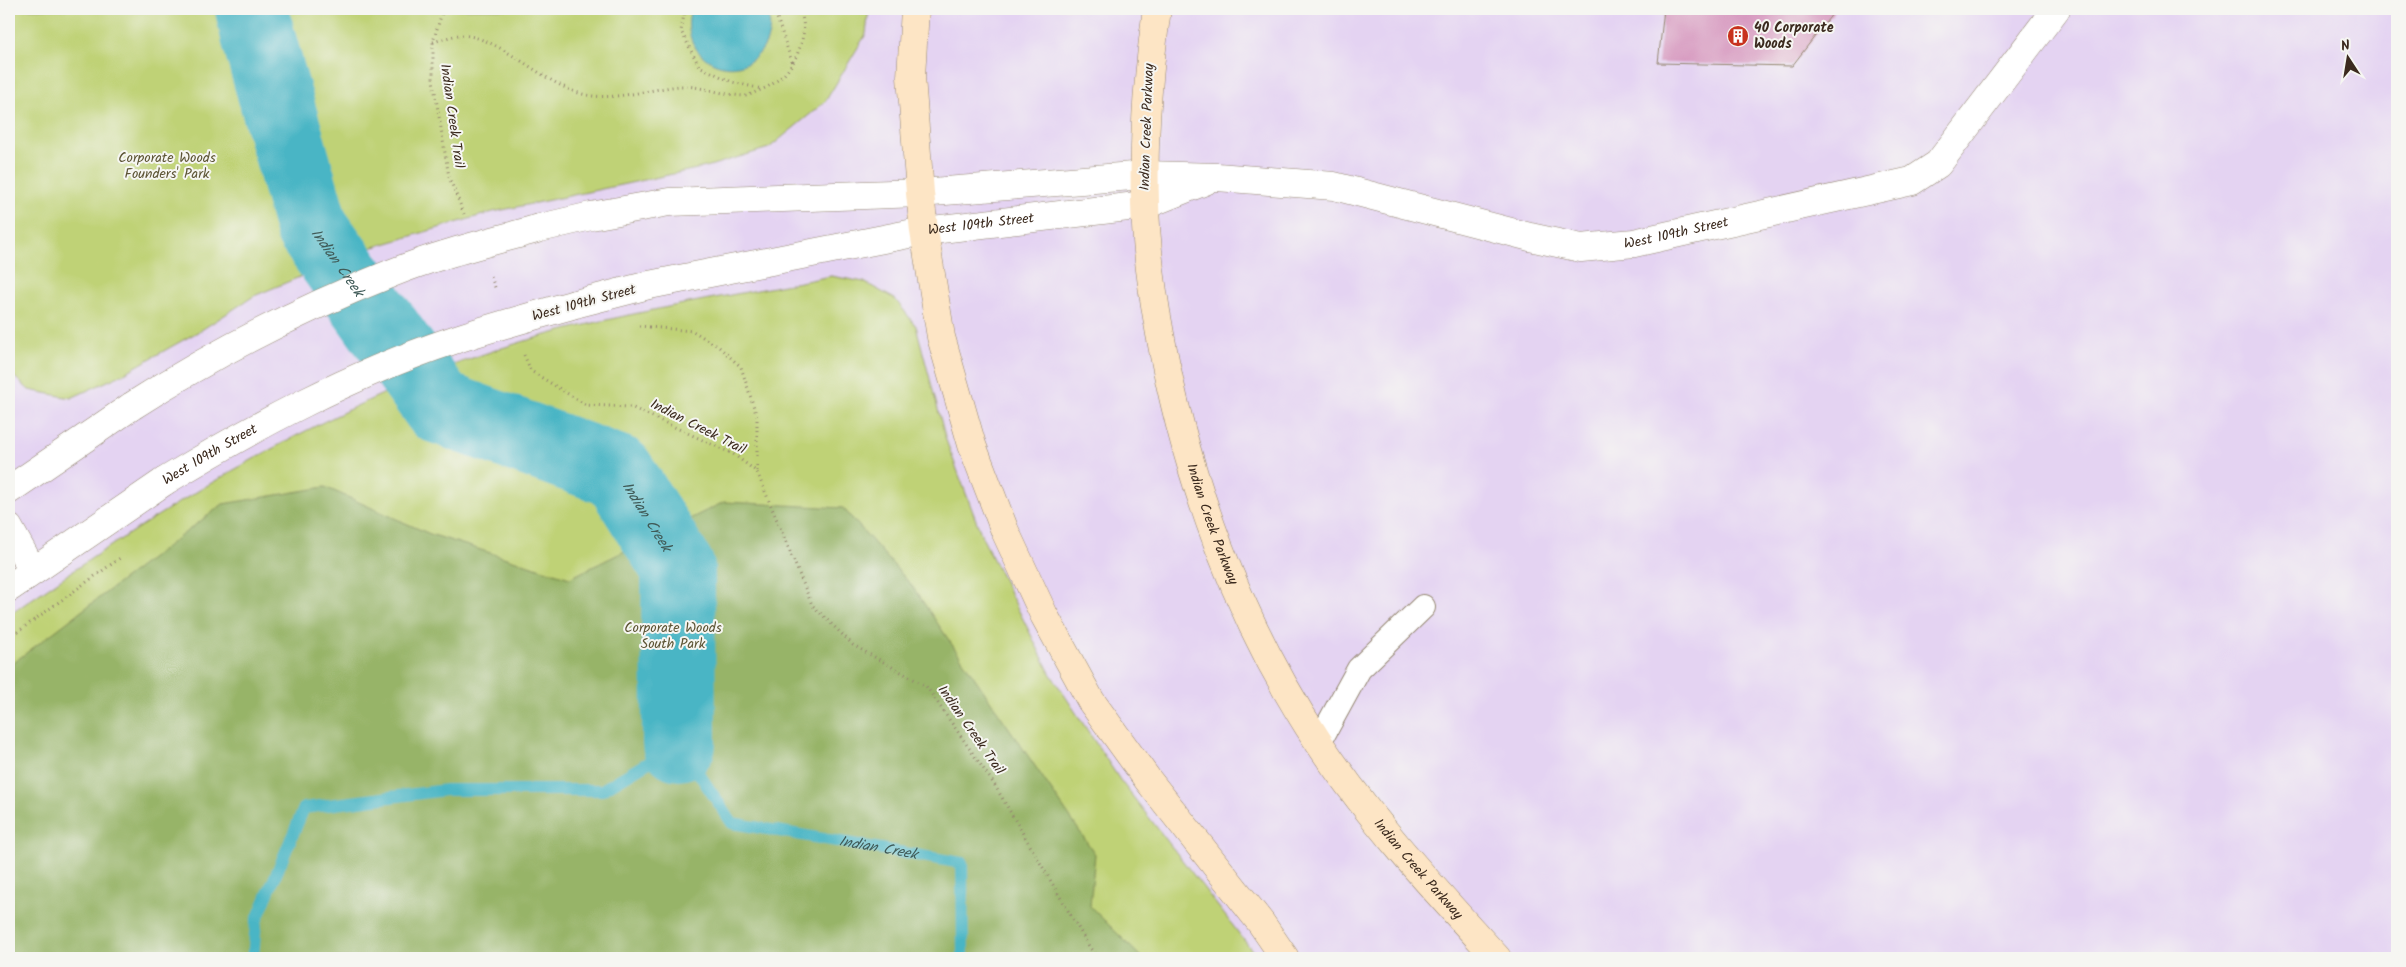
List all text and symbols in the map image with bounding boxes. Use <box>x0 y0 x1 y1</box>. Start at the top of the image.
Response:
place label: 40 Corporate Woods <box>1754 17 1834 55</box>
building icon: 40 Corporate Woods <box>1726 24 1750 48</box>
north arrow <box>2324 32 2374 82</box>
text: N <box>2339 35 2352 58</box>
street label: Indian Creek Trail <box>434 62 470 170</box>
street label: Indian Creek Parkway <box>1134 62 1160 191</box>
park label: Corporate Woods Founders' Park <box>118 147 216 185</box>
street label: West 109th Street <box>927 207 1036 241</box>
street label: West 109th Street <box>1623 211 1731 255</box>
water label: Indian Creek <box>304 224 371 304</box>
street label: West 109th Street <box>530 278 639 327</box>
street label: Indian Creek Trail <box>646 393 750 461</box>
street label: West 109th Street <box>158 418 262 491</box>
street label: Indian Creek Parkway <box>1180 461 1244 589</box>
water label: Indian Creek <box>615 477 678 559</box>
park label: Corporate Woods South Park <box>624 617 722 655</box>
street label: Indian Creek Trail <box>932 681 1010 780</box>
street label: Indian Creek Parkway <box>1368 814 1468 925</box>
water label: Indian Creek <box>837 830 921 867</box>

